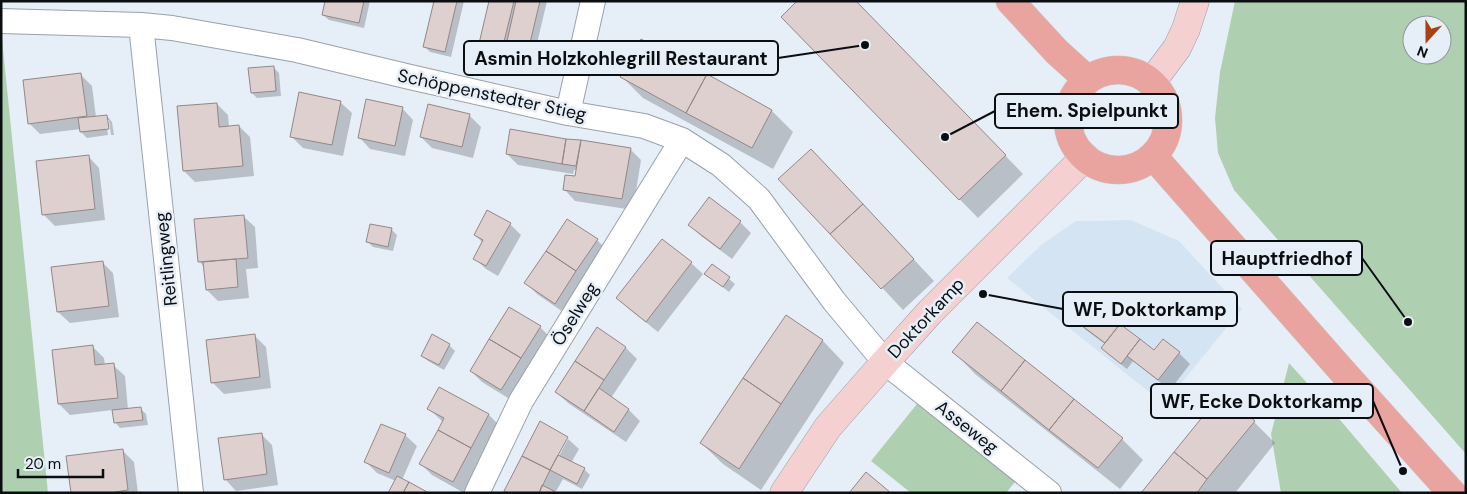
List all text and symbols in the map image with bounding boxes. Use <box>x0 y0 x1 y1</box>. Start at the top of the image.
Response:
north arrow <box>1402 15 1452 65</box>
callout: Asmin Holzkohlegrill Restaurant <box>464 41 778 75</box>
text: N <box>1414 42 1430 62</box>
text: Asmin Holzkohlegrill Restaurant <box>474 46 768 71</box>
street label: Schöppenstedter Stieg <box>395 63 589 127</box>
callout: Ehem. Spielpunkt <box>995 94 1178 128</box>
text: Ehem. Spielpunkt <box>1006 98 1168 123</box>
street label: Reitlingweg <box>149 211 183 307</box>
callout: Hauptfriedhof <box>1211 241 1362 275</box>
text: Hauptfriedhof <box>1222 246 1353 271</box>
street label: Doktorkamp <box>882 272 970 364</box>
street label: Öselweg <box>546 278 604 350</box>
callout: WF, Doktorkamp <box>1063 292 1237 326</box>
text: WF, Doktorkamp <box>1073 297 1227 322</box>
callout: WF, Ecke Doktorkamp <box>1151 384 1373 418</box>
text: WF, Ecke Doktorkamp <box>1161 389 1363 414</box>
street label: Asseweg <box>931 395 1003 459</box>
scale bar <box>18 446 102 478</box>
text: 20 m <box>25 454 61 474</box>

